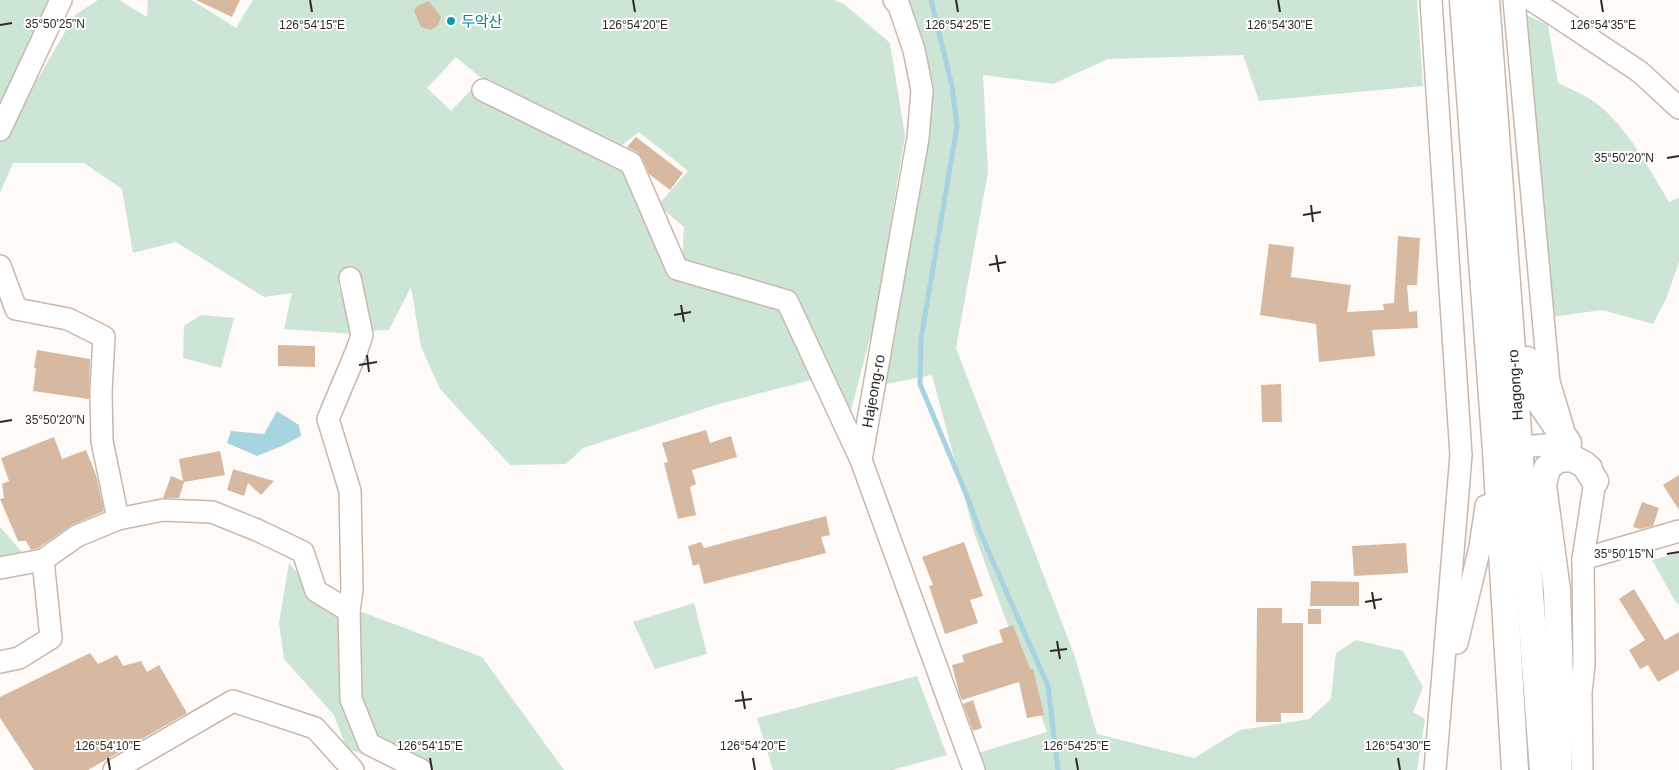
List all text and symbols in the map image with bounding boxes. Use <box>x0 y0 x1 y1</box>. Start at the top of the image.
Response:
place label: 두악산 <box>461 13 503 30</box>
marker: 두악산 <box>445 15 457 27</box>
text: 35°50'25"N <box>25 17 85 31</box>
text: 126°54'15"E <box>279 18 345 32</box>
text: 126°54'20"E <box>602 18 668 32</box>
text: 126°54'25"E <box>925 18 991 32</box>
text: 126°54'30"E <box>1247 18 1313 32</box>
text: 126°54'35"E <box>1570 18 1636 32</box>
text: 35°50'20"N <box>1594 151 1654 165</box>
street label: Hagong-ro <box>1504 349 1526 421</box>
street label: Hajeong-ro <box>858 353 888 429</box>
text: 35°50'20"N <box>25 413 85 427</box>
text: 35°50'15"N <box>1594 547 1654 561</box>
text: 126°54'10"E <box>75 739 141 753</box>
text: 126°54'15"E <box>397 739 463 753</box>
text: 126°54'20"E <box>720 739 786 753</box>
text: 126°54'25"E <box>1043 739 1109 753</box>
text: 126°54'30"E <box>1365 739 1431 753</box>

